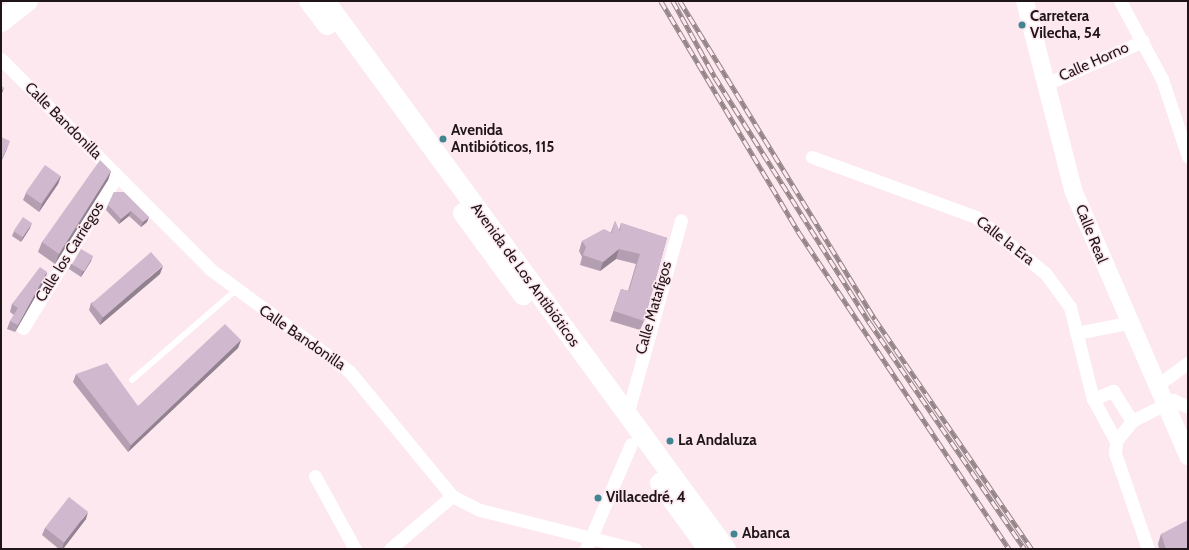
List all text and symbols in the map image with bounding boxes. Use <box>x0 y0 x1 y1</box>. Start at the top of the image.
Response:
place label: Carretera Vilecha, 54 <box>1030 7 1101 42</box>
marker: Carretera Vilecha, 54 <box>1017 20 1027 30</box>
street label: Calle Horno <box>1056 39 1132 85</box>
street label: Calle Bandonilla <box>21 79 105 163</box>
place label: Avenida Antibióticos, 115 <box>451 121 554 156</box>
marker: Avenida Antibióticos, 115 <box>438 134 448 144</box>
street label: Calle los Carriegos <box>32 199 108 305</box>
street label: Avenida de Los Antibióticos <box>467 200 583 350</box>
street label: Calle Real <box>1071 202 1111 266</box>
street label: Calle la Era <box>972 213 1038 269</box>
street label: Calle Matafigos <box>632 259 676 357</box>
street label: Calle Bandonilla <box>255 302 349 374</box>
place label: La Andaluza <box>678 432 757 450</box>
marker: La Andaluza <box>665 436 675 446</box>
place label: Villacedré, 4 <box>606 489 686 507</box>
marker: Villacedré, 4 <box>593 493 603 503</box>
place label: Abanca <box>742 525 790 543</box>
marker: Abanca <box>729 529 739 539</box>

